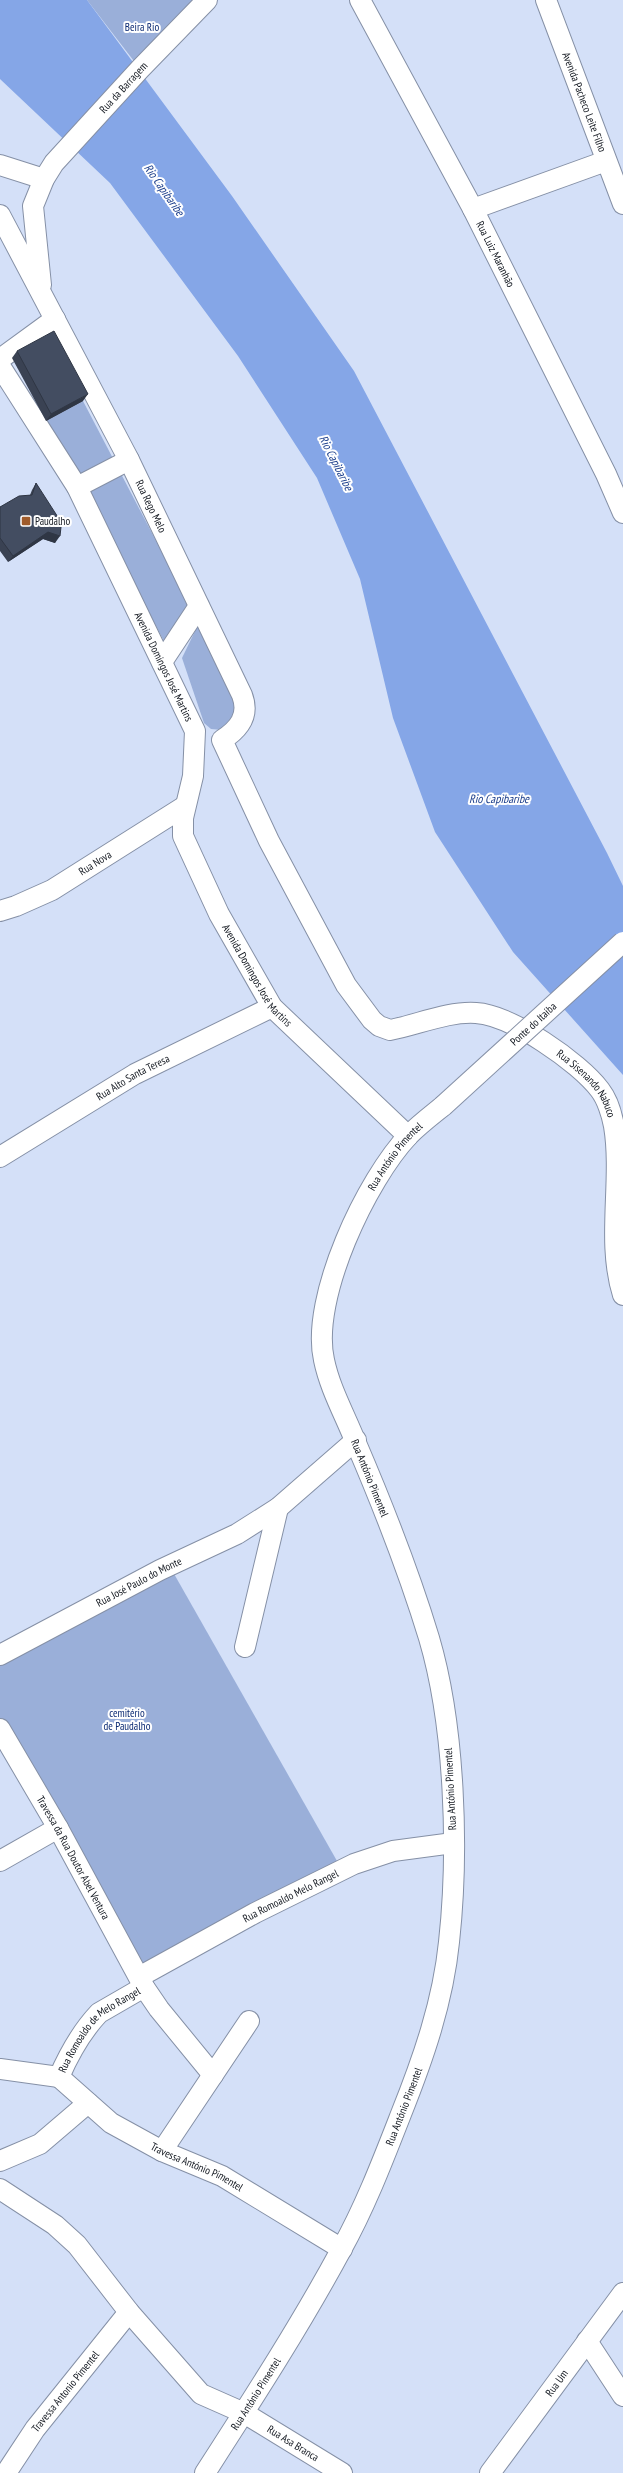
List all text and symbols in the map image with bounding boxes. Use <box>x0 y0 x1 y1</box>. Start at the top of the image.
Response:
park label: Beira Rio <box>125 20 159 34</box>
street label: Avenida Pacheco Leite Filho <box>559 50 610 154</box>
street label: Rua da Barragem <box>96 59 150 116</box>
water label: Rio Capibaribe <box>141 161 188 219</box>
street label: Rua Luiz Maranhão <box>473 219 518 290</box>
water label: Rio Capibaribe <box>316 433 357 494</box>
street label: Rua Rego Melo <box>133 477 170 535</box>
place label: Paudalho <box>35 514 70 528</box>
marker: Paudalho <box>20 515 32 527</box>
street label: Avenida Domingos José Martins <box>132 610 196 724</box>
water label: Rio Capibaribe <box>469 791 530 806</box>
street label: Rua Nova <box>76 847 114 878</box>
street label: Avenida Domingos José Martins <box>219 921 295 1030</box>
street label: Ponte do Itaiba <box>507 999 559 1048</box>
street label: Rua Sisenando Nabuco <box>554 1046 619 1119</box>
street label: Rua Alto Santa Teresa <box>94 1051 172 1103</box>
street label: Rua António Pimentel <box>364 1119 426 1193</box>
street label: Rua António Pimentel <box>348 1437 392 1519</box>
street label: Rua José Paulo do Monte <box>94 1554 184 1610</box>
park label: cemitério de Paudalho <box>104 1706 151 1733</box>
street label: Rua António Pimentel <box>441 1747 459 1831</box>
street label: Travessa da Rua Doutor Abel Ventura <box>34 1793 113 1922</box>
street label: Rua Romoaldo Melo Rangel <box>240 1866 341 1925</box>
street label: Rua Romoaldo de Melo Rangel <box>55 1983 143 2075</box>
street label: Rua António Pimentel <box>382 2065 425 2148</box>
street label: Travessa António Pimentel <box>148 2139 246 2194</box>
street label: Travessa Antonio Pimentel <box>28 2348 102 2435</box>
street label: Rua António Pimentel <box>228 2355 284 2433</box>
street label: Rua Um <box>542 2367 571 2399</box>
street label: Rua Asa Branca <box>265 2422 321 2464</box>

